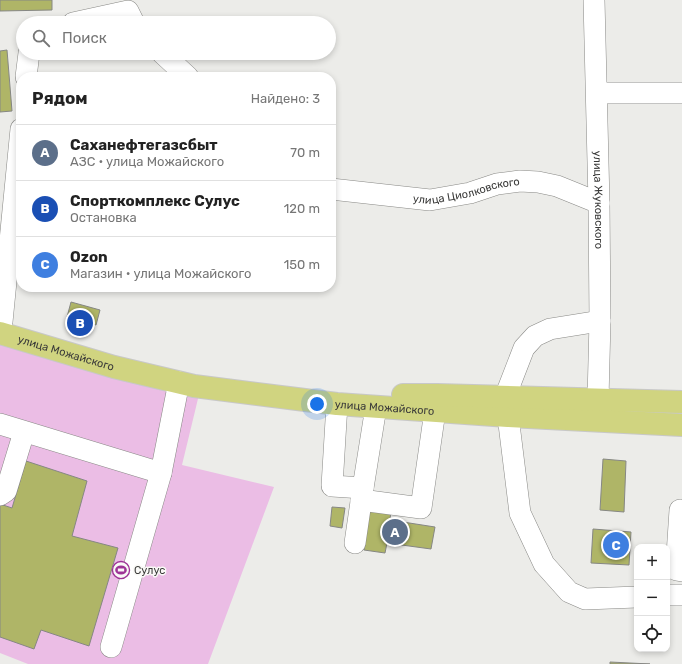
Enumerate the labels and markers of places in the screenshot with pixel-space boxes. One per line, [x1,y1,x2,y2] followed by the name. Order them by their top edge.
[67,308,93,338] pin: B
[382,517,408,547] pin: A
[603,530,629,560] pin: C
[111,560,131,580] sports icon: Сулус
[134,564,165,577] place label: Сулус

